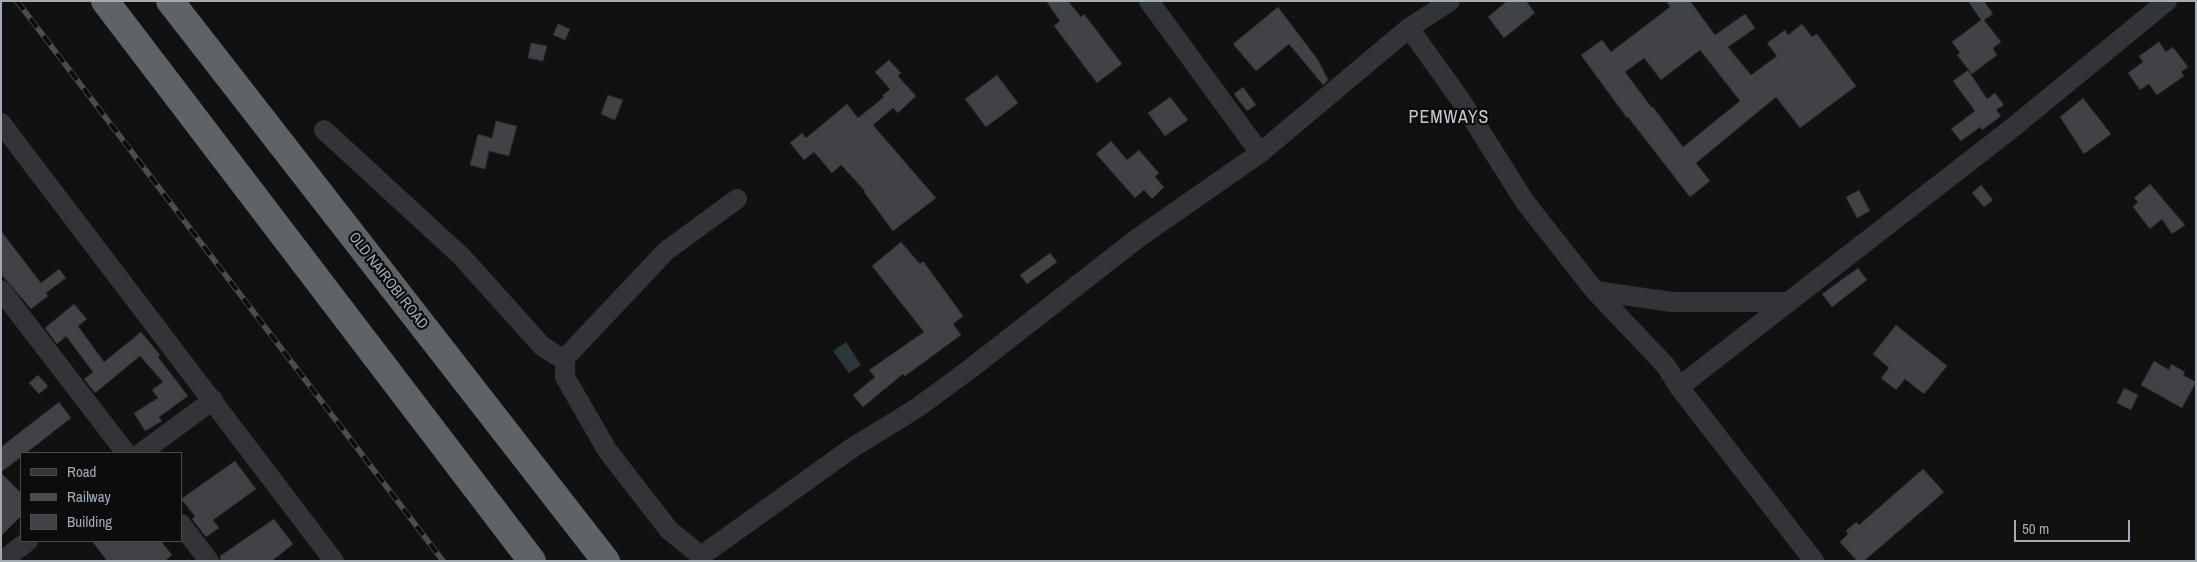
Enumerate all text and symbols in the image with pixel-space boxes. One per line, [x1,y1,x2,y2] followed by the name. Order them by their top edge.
[1408,107,1490,129] district label: PEMWAYS
[345,229,431,333] street label: OLD NAIROBI ROAD
[20,452,182,542] legend
[67,461,96,482] text: Road
[67,486,111,507] text: Railway
[2017,510,2133,542] scale bar
[67,511,112,532] text: Building
[2022,518,2049,539] text: 50 m

